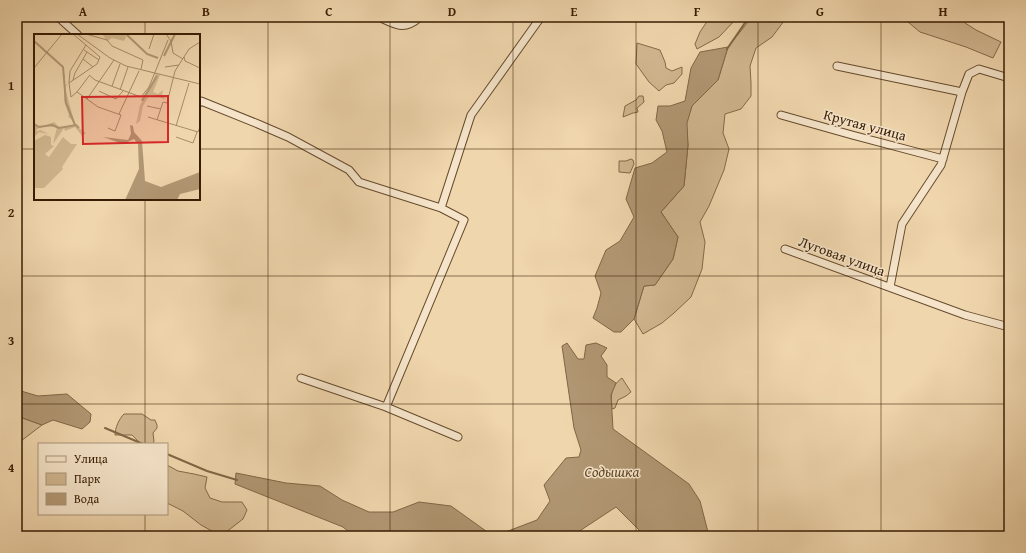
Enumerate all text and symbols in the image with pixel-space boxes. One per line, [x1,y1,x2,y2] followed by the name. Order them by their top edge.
[79,2,88,21] text: A
[202,2,210,21] text: B
[325,2,333,21] text: C
[448,2,456,21] text: D
[571,2,578,21] text: E
[694,2,701,21] text: F
[816,2,824,21] text: G
[938,2,948,21] text: H
[34,34,200,200] inset map
[8,76,14,95] text: 1
[822,104,909,146] street label: Крутая улица
[8,203,15,222] text: 2
[796,231,888,281] street label: Луговая улица
[8,331,14,350] text: 3
[38,443,168,515] legend
[74,450,108,467] text: Улица
[8,458,15,477] text: 4
[585,461,639,482] water label: Содышка
[74,470,101,487] text: Парк
[74,490,99,507] text: Вода

